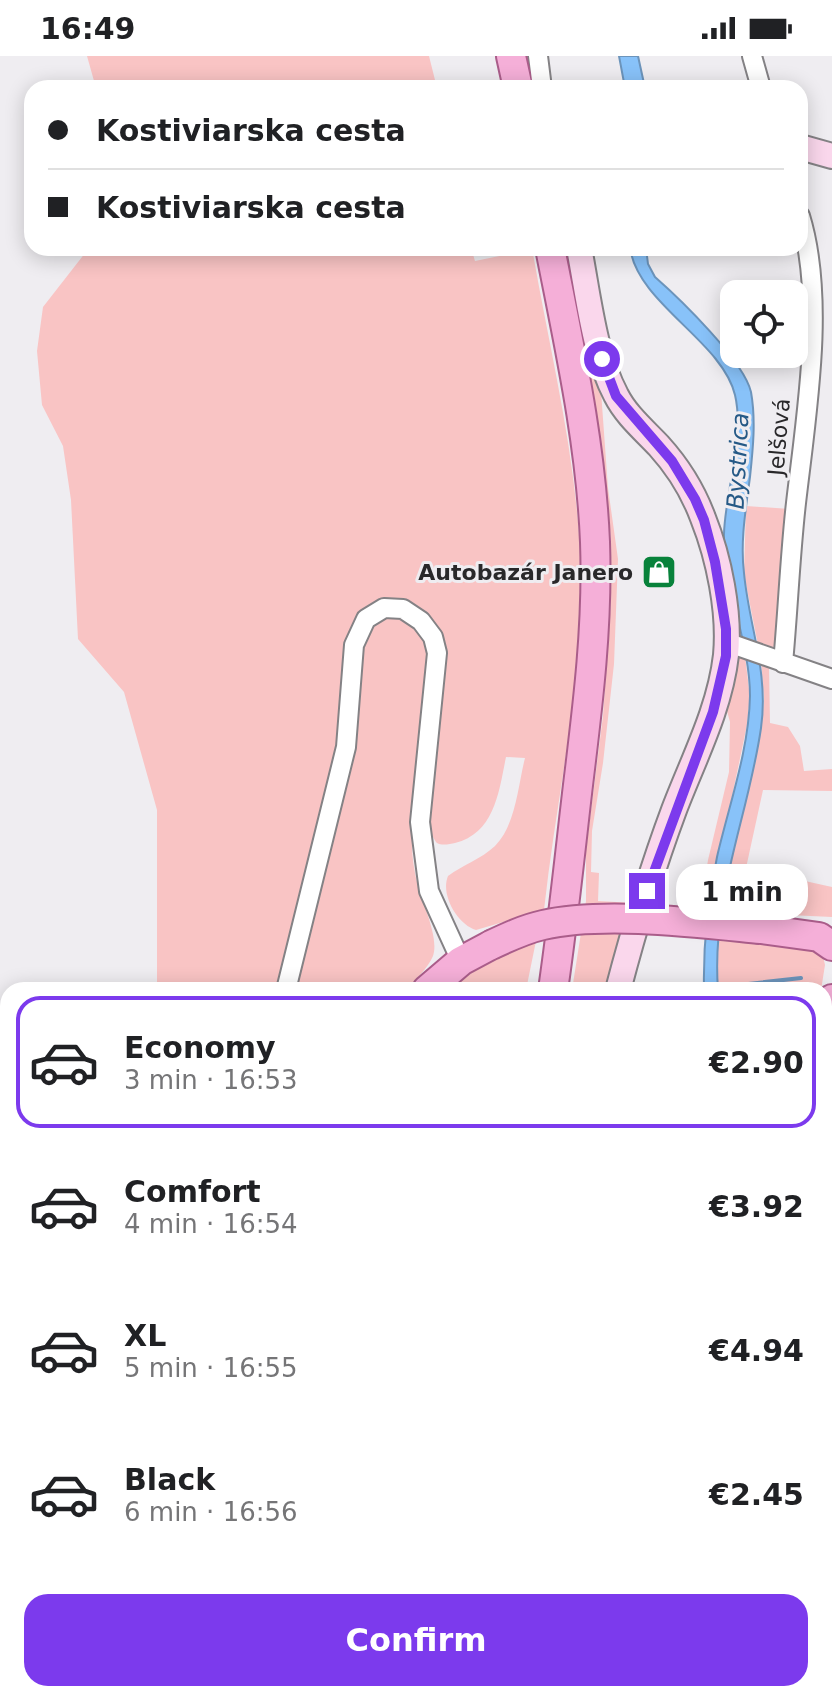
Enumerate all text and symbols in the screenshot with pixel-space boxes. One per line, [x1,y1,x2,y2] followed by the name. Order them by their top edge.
[40,11,136,46] text: 16:49
[96,113,406,148] text: Kostiviarska cesta
[96,190,406,225] text: Kostiviarska cesta
[720,280,808,368] map controls
[720,280,808,368] button: locate
[584,341,620,377] route start
[763,397,795,479] street label: Jelšová
[721,412,755,510] water label: Bystrica
[640,553,678,591] shop icon: Autobazár Janero
[418,560,633,585] place label: Autobazár Janero
[675,863,807,919] callout: 1 min
[629,873,665,909] route end
[701,877,783,907] text: 1 min
[28,1026,100,1098] icon: car
[124,1030,276,1065] text: Economy
[709,1045,804,1080] text: €2.90
[124,1065,298,1095] text: 3 min · 16:53
[28,1170,100,1242] icon: car
[124,1174,261,1209] text: Comfort
[709,1189,804,1224] text: €3.92
[124,1209,298,1239] text: 4 min · 16:54
[28,1314,100,1386] icon: car
[124,1318,166,1353] text: XL
[709,1333,804,1368] text: €4.94
[124,1353,298,1383] text: 5 min · 16:55
[28,1458,100,1530] icon: car
[124,1462,215,1497] text: Black
[709,1477,804,1512] text: €2.45
[124,1497,298,1527] text: 6 min · 16:56
[24,1594,808,1686] button: Confirm

